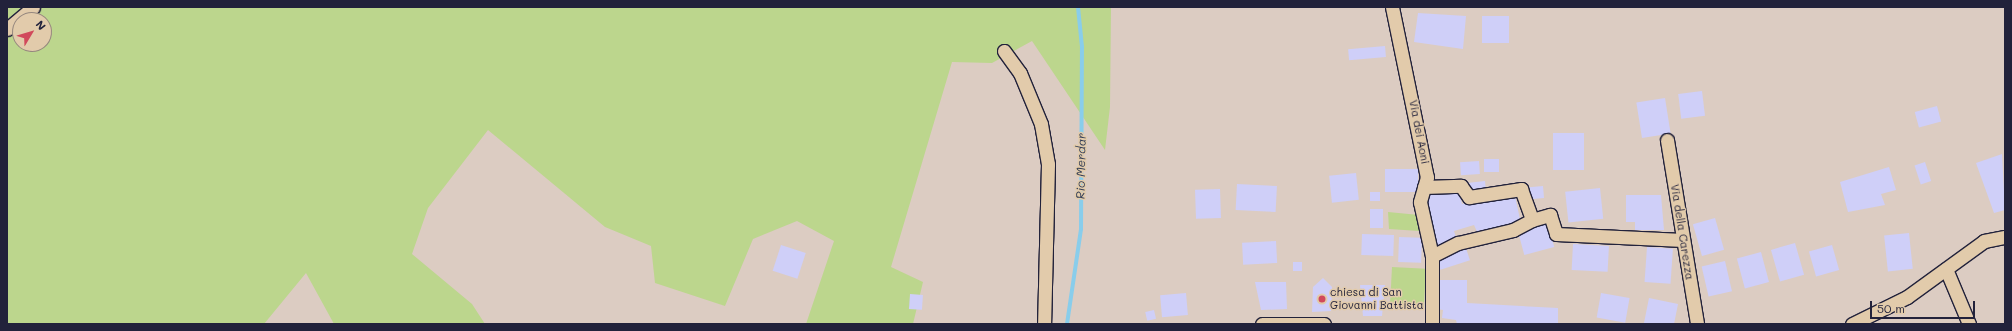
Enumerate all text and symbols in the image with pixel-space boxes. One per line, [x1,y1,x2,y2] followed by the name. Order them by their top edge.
[12,12,52,52] north arrow
[33,17,50,33] text: N
[1406,99,1432,165] street label: Via dei Aoni
[1073,133,1089,199] water label: Rio Merdar
[1668,183,1696,281] street label: Via della Carezza
[1330,286,1424,312] place label: chiesa di San Giovanni Battista
[1872,293,1977,319] scale bar
[1317,294,1327,304] marker: chiesa di San Giovanni Battista
[1877,300,1905,316] text: 50 m

